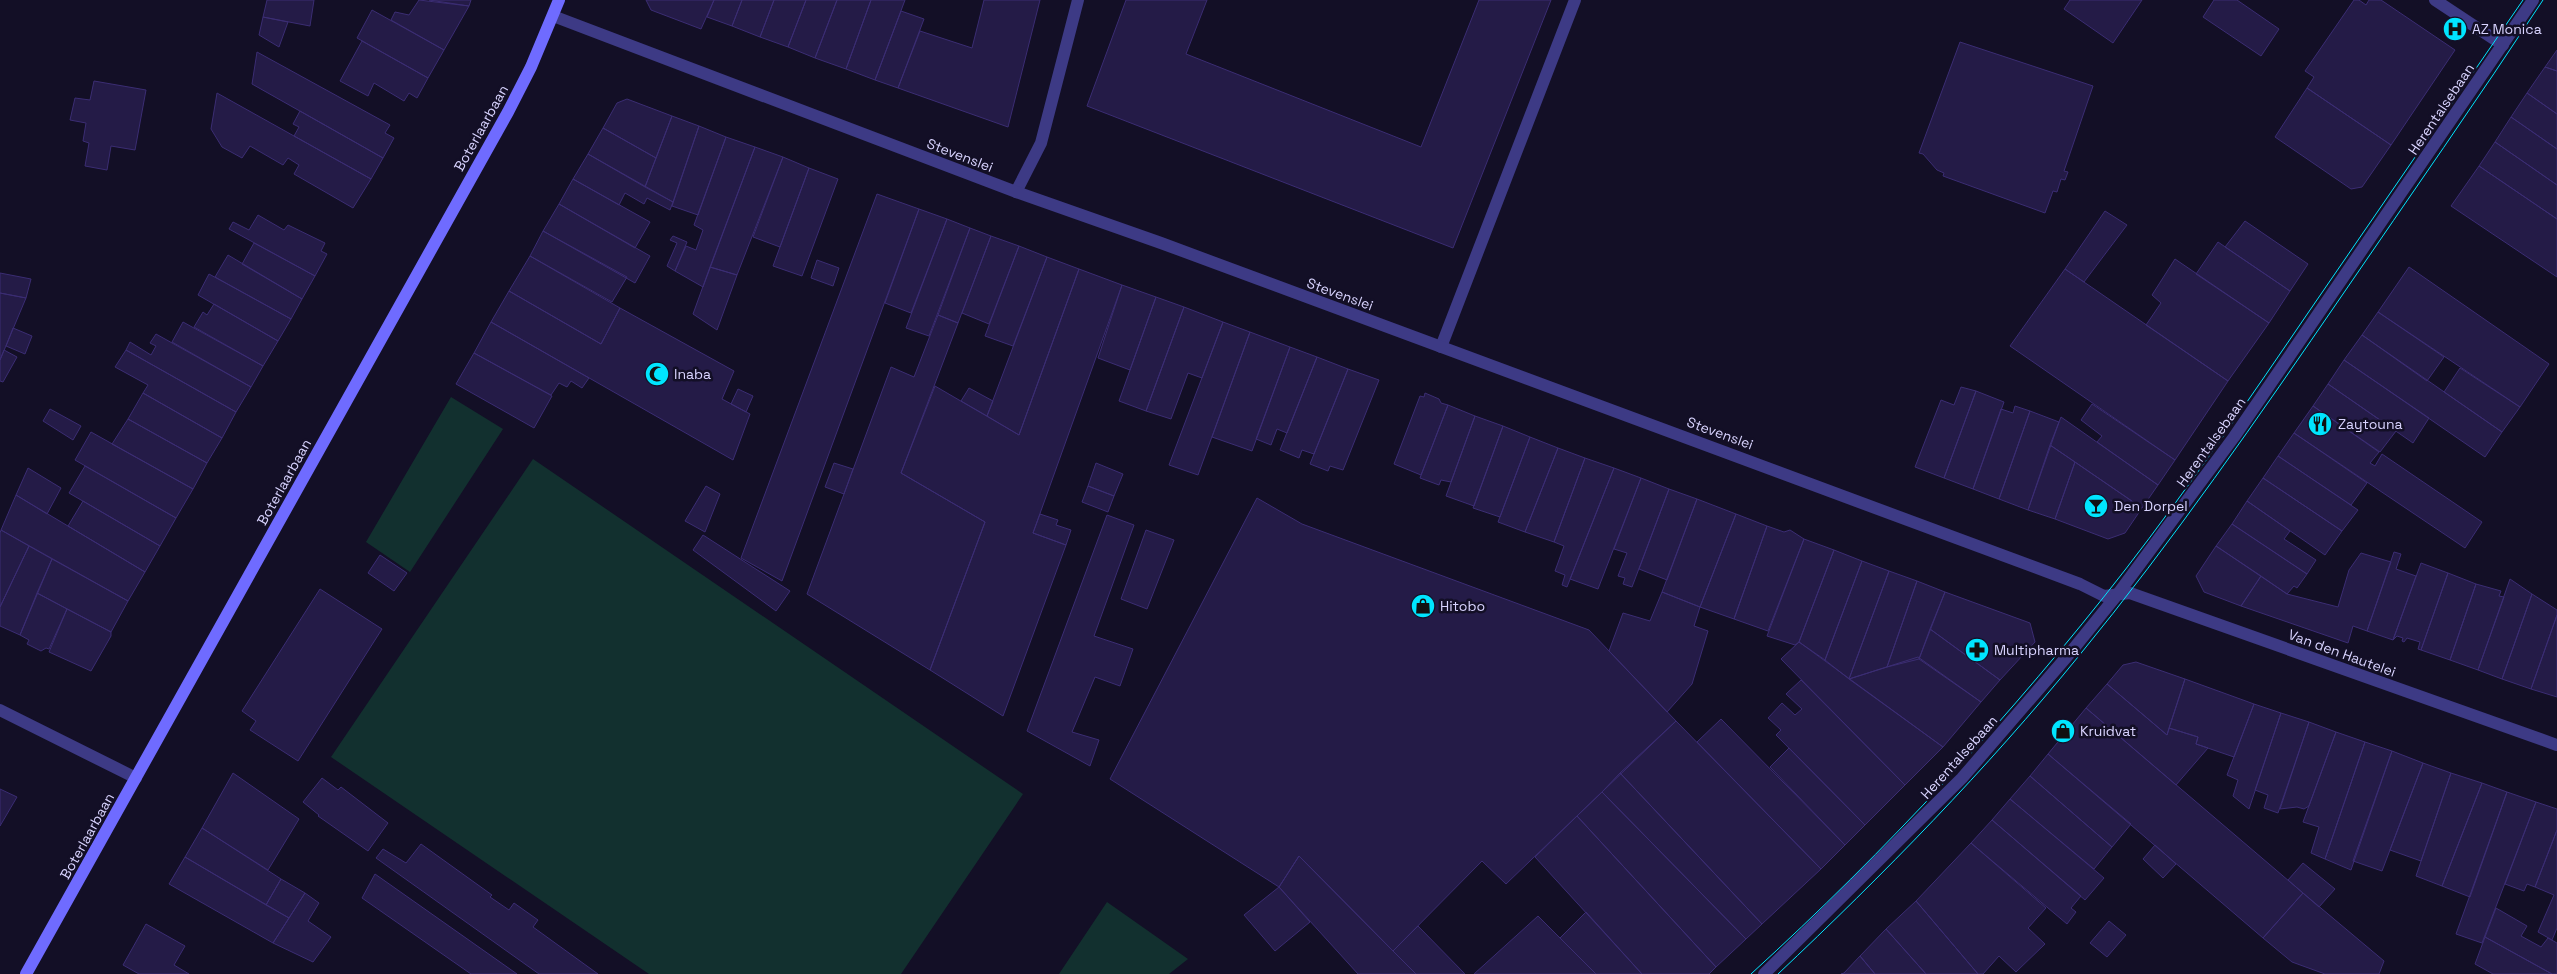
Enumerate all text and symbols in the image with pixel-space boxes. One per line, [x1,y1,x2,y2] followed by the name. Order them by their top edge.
[2442,16,2468,42] hospital icon: AZ Monica
[2472,20,2542,38] place label: AZ Monica
[2404,60,2478,158] street label: Herentalsebaan
[450,82,512,174] street label: Boterlaarbaan
[924,134,996,176] street label: Stevenslei
[1304,274,1376,314] street label: Stevenslei
[644,361,670,387] mosque icon: Inaba
[674,365,711,383] place label: Inaba
[2172,394,2250,490] street label: Herentalsebaan
[2307,411,2333,437] restaurant icon: Zaytouna
[1684,413,1756,453] street label: Stevenslei
[2338,415,2403,433] place label: Zaytouna
[253,436,315,528] street label: Boterlaarbaan
[2083,493,2109,519] bar icon: Den Dorpel
[2114,497,2188,515] place label: Den Dorpel
[1410,593,1436,619] shop icon: Hitobo
[1440,597,1485,615] place label: Hitobo
[2286,625,2398,681] street label: Van den Hautelei
[1964,637,1990,663] pharmacy icon: Multipharma
[1994,641,2079,659] place label: Multipharma
[1917,711,2001,803] street label: Herentalsebaan
[2050,718,2076,744] shop icon: Kruidvat
[2080,722,2136,740] place label: Kruidvat
[56,790,118,882] street label: Boterlaarbaan

